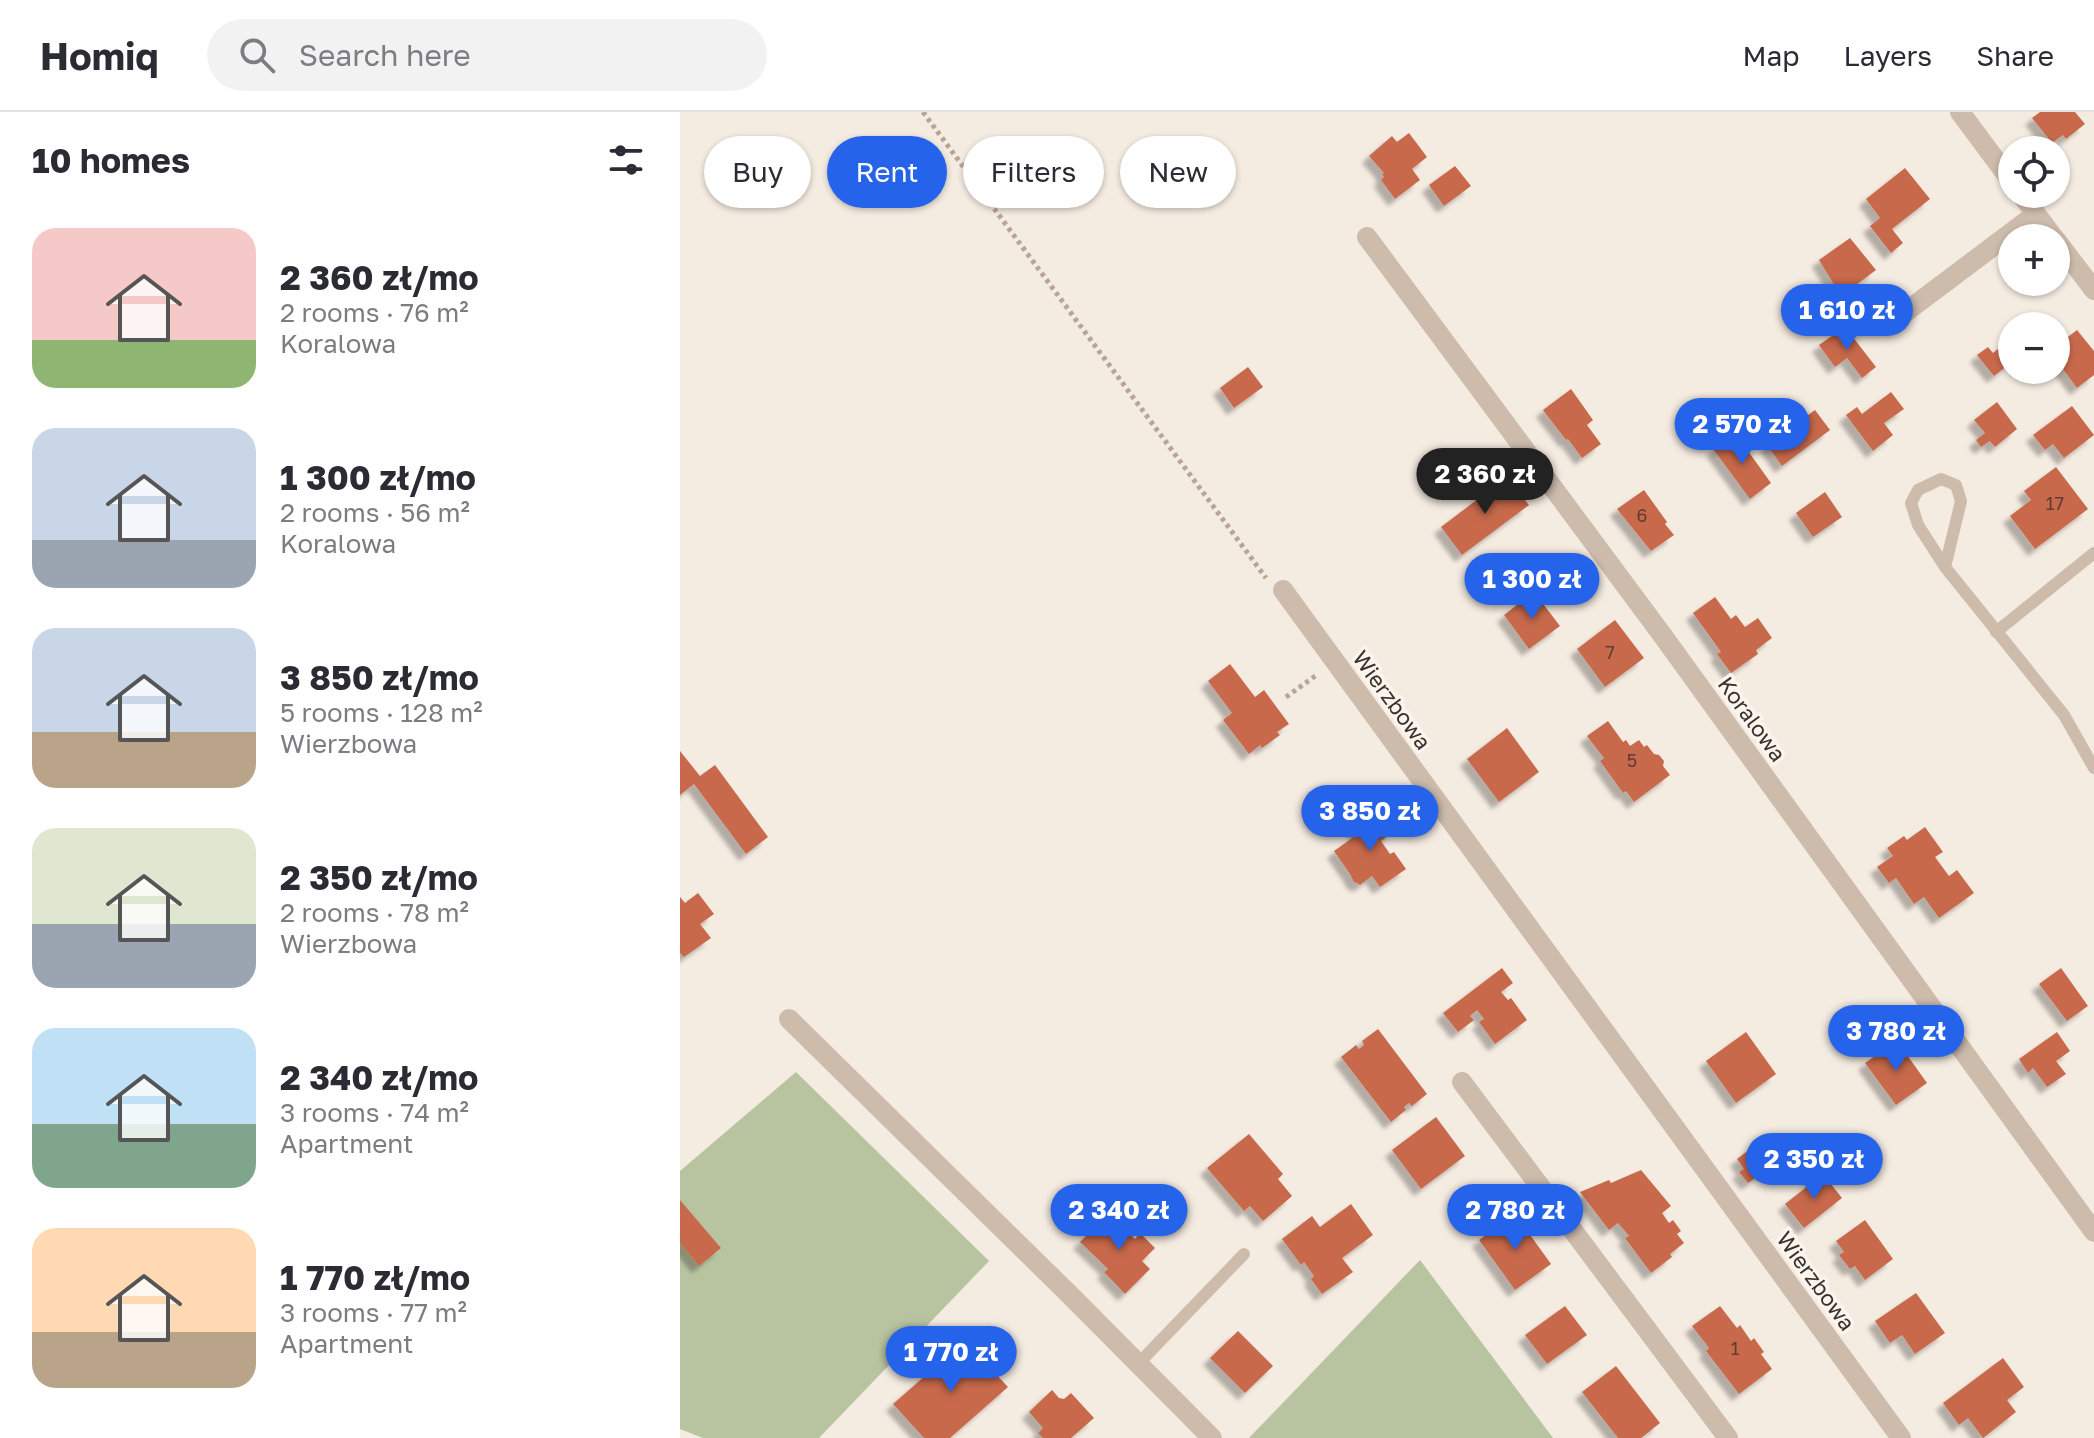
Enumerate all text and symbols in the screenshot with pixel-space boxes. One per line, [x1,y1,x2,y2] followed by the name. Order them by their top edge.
[207,19,767,91] search box
[40,33,159,78] text: Homiq
[235,33,279,77] icon: search
[299,37,471,73] text: Search here
[1742,39,1800,72] text: Map
[1844,39,1932,72] text: Layers
[1976,39,2054,72] text: Share
[704,136,811,208] chip: Buy
[827,136,947,208] chip: Rent
[963,136,1104,208] chip: Filters
[1120,136,1236,208] chip: New
[1998,136,2070,384] map controls
[1998,136,2070,208] button: locate
[604,138,648,182] icon: filters
[32,140,190,180] text: 10 homes
[1998,224,2070,296] button: +
[280,257,479,297] text: 2 360 zł/mo
[96,260,192,356] icon: home
[1764,284,1930,352] pin: 1 610 zł
[1799,294,1895,325] text: 1 610 zł
[280,297,469,328] text: 2 rooms · 76 m²
[1998,312,2070,384] button: −
[280,328,396,359] text: Koralowa
[1659,398,1825,466] pin: 2 570 zł
[1693,408,1791,439] text: 2 570 zł
[1402,448,1568,516] pin: 2 360 zł
[280,457,476,497] text: 1 300 zł/mo
[1434,458,1536,489] text: 2 360 zł
[96,460,192,556] icon: home
[2046,492,2064,514] house number: 17
[280,497,470,528] text: 2 rooms · 56 m²
[1637,504,1647,526] house number: 6
[280,528,396,559] text: Koralowa
[1449,553,1615,621] pin: 1 300 zł
[1482,563,1582,594] text: 1 300 zł
[1605,641,1615,663] house number: 7
[1347,645,1437,755] street label: Wierzbowa
[280,657,479,697] text: 3 850 zł/mo
[96,660,192,756] icon: home
[1713,671,1792,766] street label: Koralowa
[280,697,483,728] text: 5 rooms · 128 m²
[280,728,417,759] text: Wierzbowa
[1627,749,1637,771] house number: 5
[1287,785,1453,853] pin: 3 850 zł
[1319,795,1421,826] text: 3 850 zł
[280,857,478,897] text: 2 350 zł/mo
[96,860,192,956] icon: home
[280,897,469,928] text: 2 rooms · 78 m²
[280,928,417,959] text: Wierzbowa
[1813,1005,1979,1073] pin: 3 780 zł
[1846,1015,1946,1046] text: 3 780 zł
[280,1057,478,1097] text: 2 340 zł/mo
[96,1060,192,1156] icon: home
[280,1097,469,1128] text: 3 rooms · 74 m²
[280,1128,413,1159] text: Apartment
[1731,1133,1897,1201] pin: 2 350 zł
[1764,1143,1864,1174] text: 2 350 zł
[1036,1184,1202,1252] pin: 2 340 zł
[1432,1184,1598,1252] pin: 2 780 zł
[1069,1194,1169,1225] text: 2 340 zł
[1465,1194,1565,1225] text: 2 780 zł
[1771,1226,1861,1336] street label: Wierzbowa
[280,1257,470,1297] text: 1 770 zł/mo
[96,1260,192,1356] icon: home
[280,1297,467,1328] text: 3 rooms · 77 m²
[868,1326,1034,1394] pin: 1 770 zł
[280,1328,413,1359] text: Apartment
[904,1336,998,1367] text: 1 770 zł
[1731,1337,1740,1359] house number: 1

